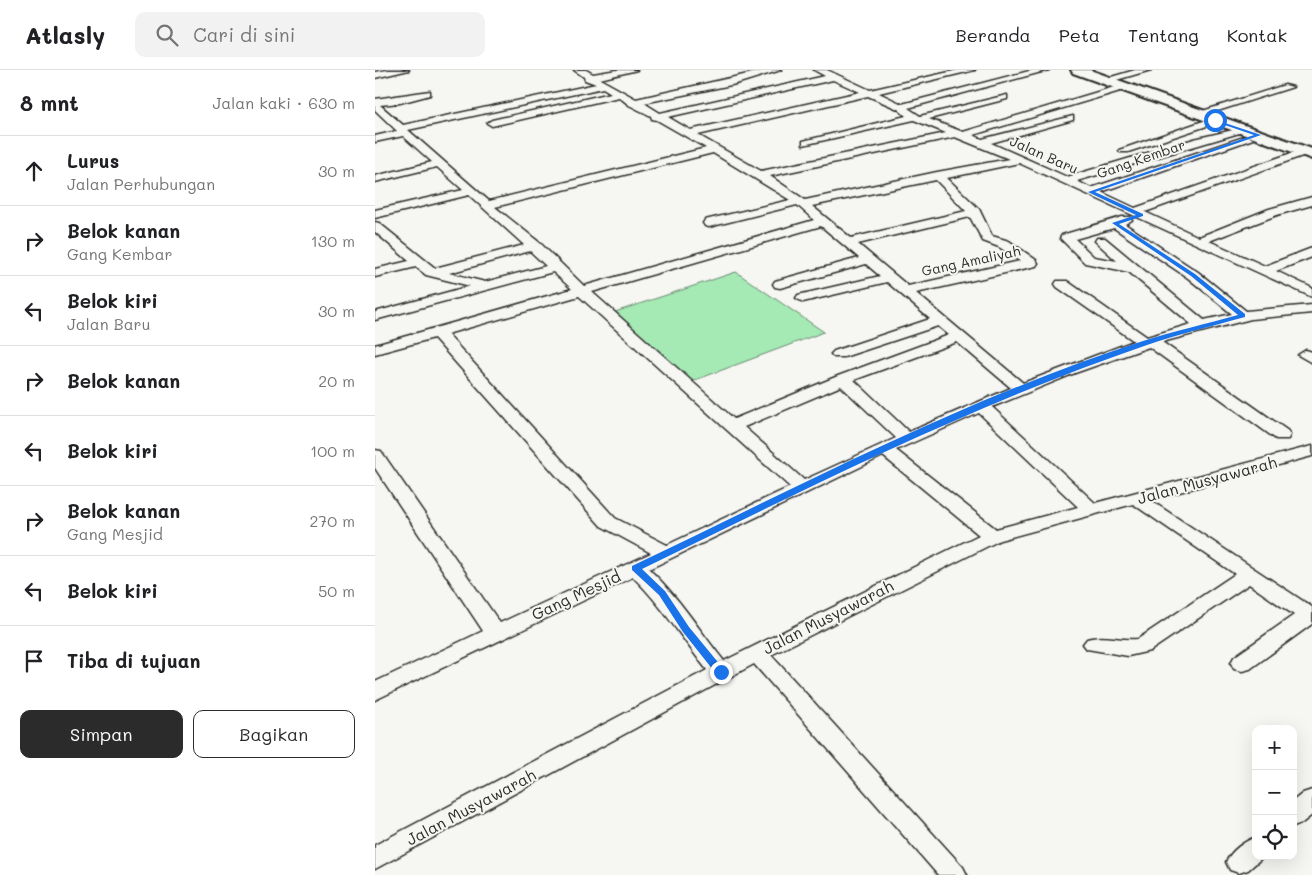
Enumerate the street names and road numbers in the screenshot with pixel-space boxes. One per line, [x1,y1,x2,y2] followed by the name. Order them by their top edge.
[1007,131,1081,178] street label: Jalan Baru
[1094,134,1188,183] street label: Gang Kembar
[920,241,1022,280] street label: Gang Amaliyah
[1135,451,1279,508] street label: Jalan Musyawarah
[528,565,624,624] street label: Gang Mesjid
[759,575,897,659] street label: Jalan Musyawarah
[402,764,539,850] street label: Jalan Musyawarah

